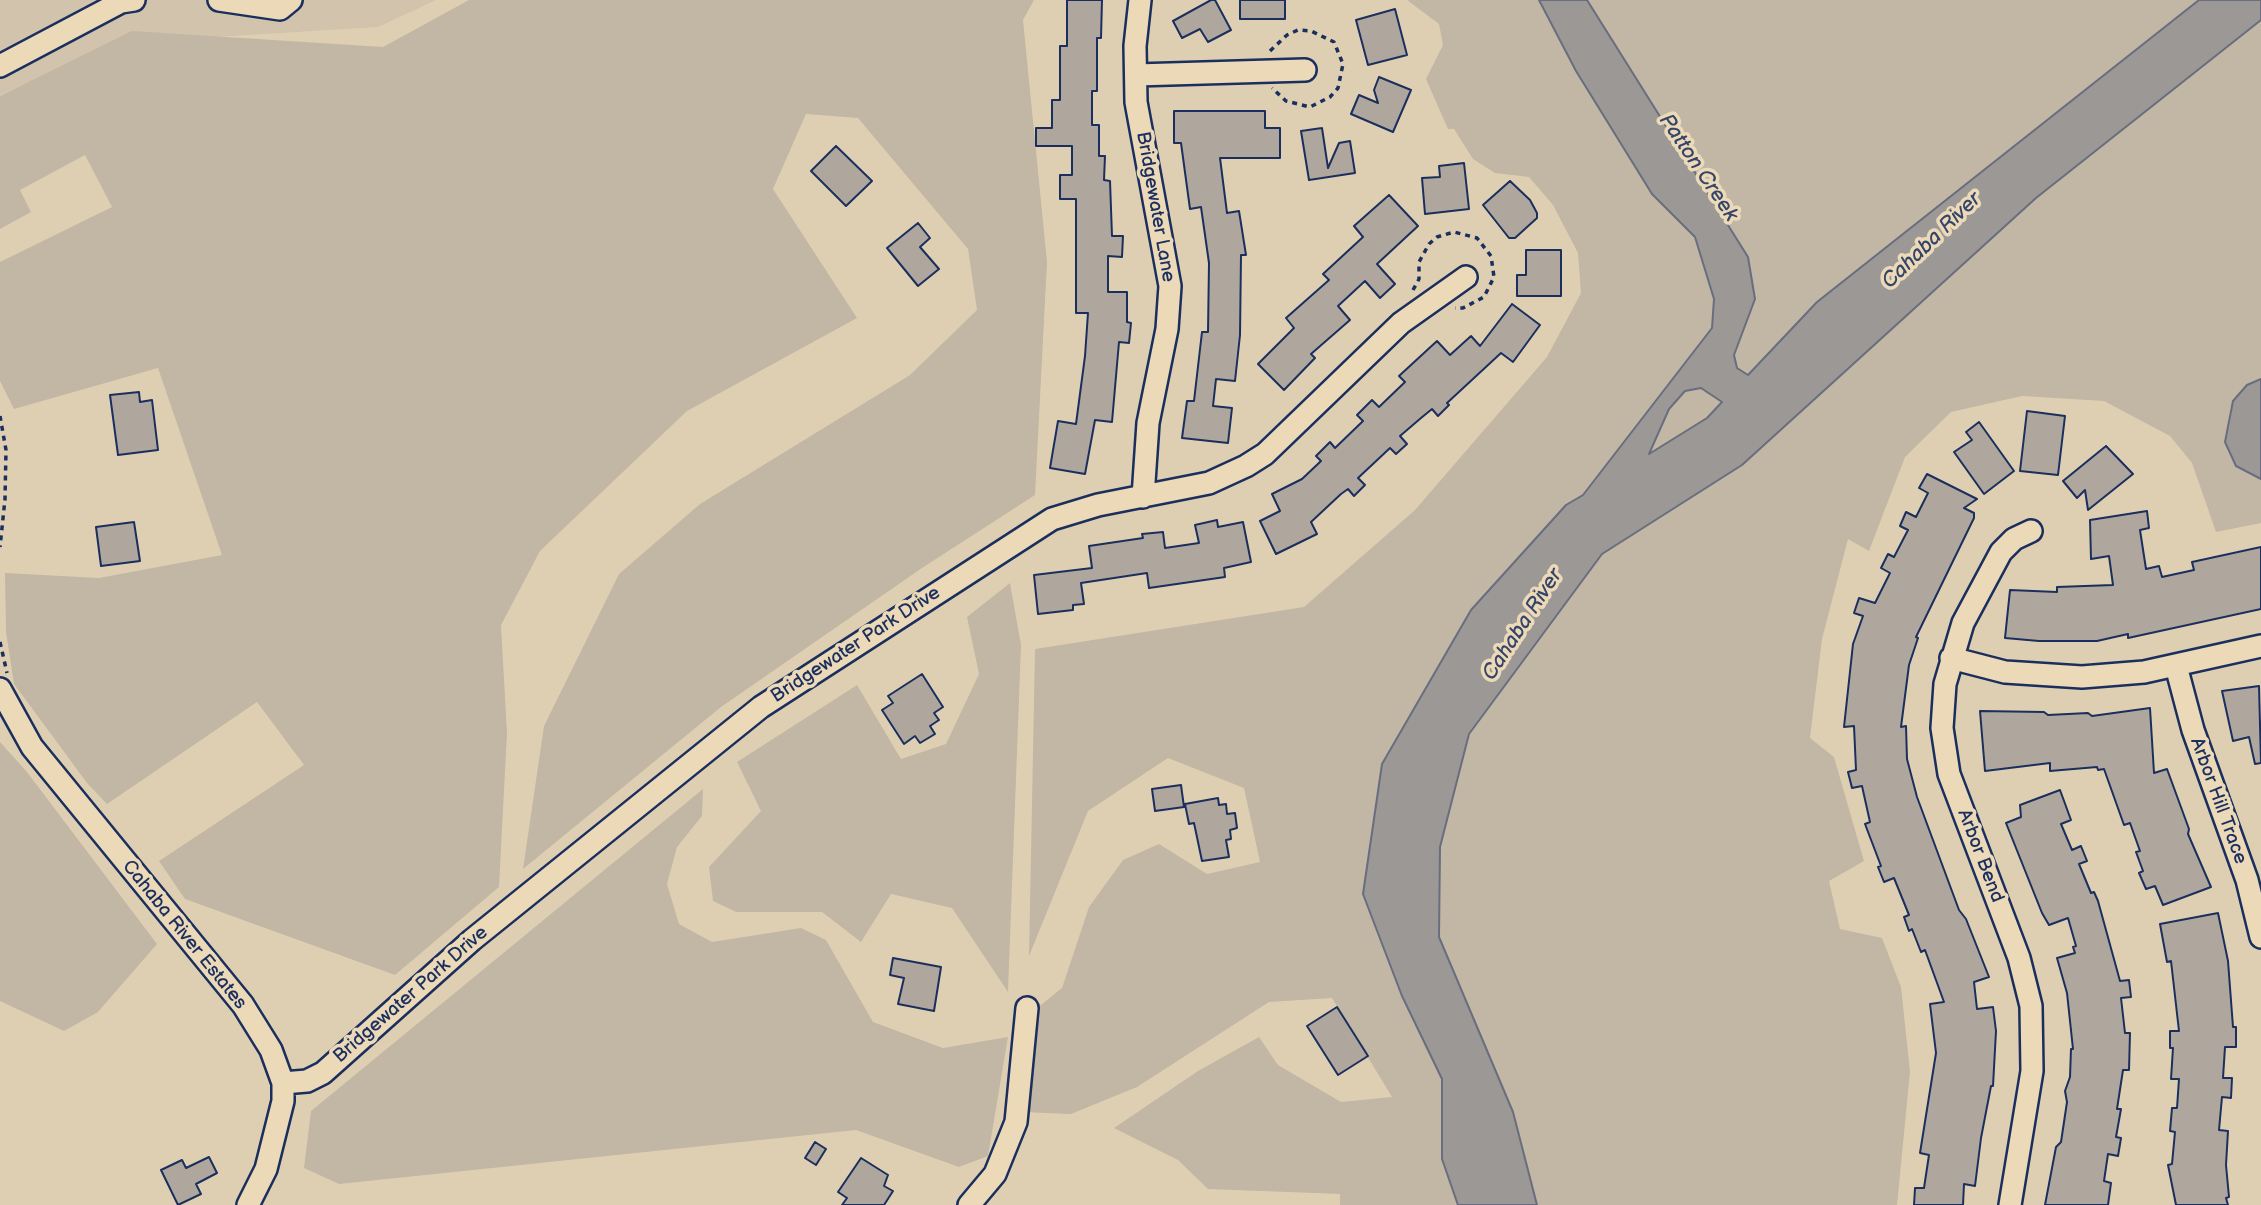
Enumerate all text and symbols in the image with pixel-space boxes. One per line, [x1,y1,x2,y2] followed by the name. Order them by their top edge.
[1653,109,1743,227] water label: Patton Creek
[1131,130,1179,284] street label: Bridgewater Lane
[1877,187,1987,295] water label: Cahaba River
[1478,564,1568,686] water label: Cahaba River
[767,582,945,708] street label: Bridgewater Park Drive
[2185,735,2251,867] street label: Arbor Hill Trace
[1952,806,2008,906] street label: Arbor Bend
[117,856,251,1014] street label: Cahaba River Estates
[329,922,493,1068] street label: Bridgewater Park Drive

